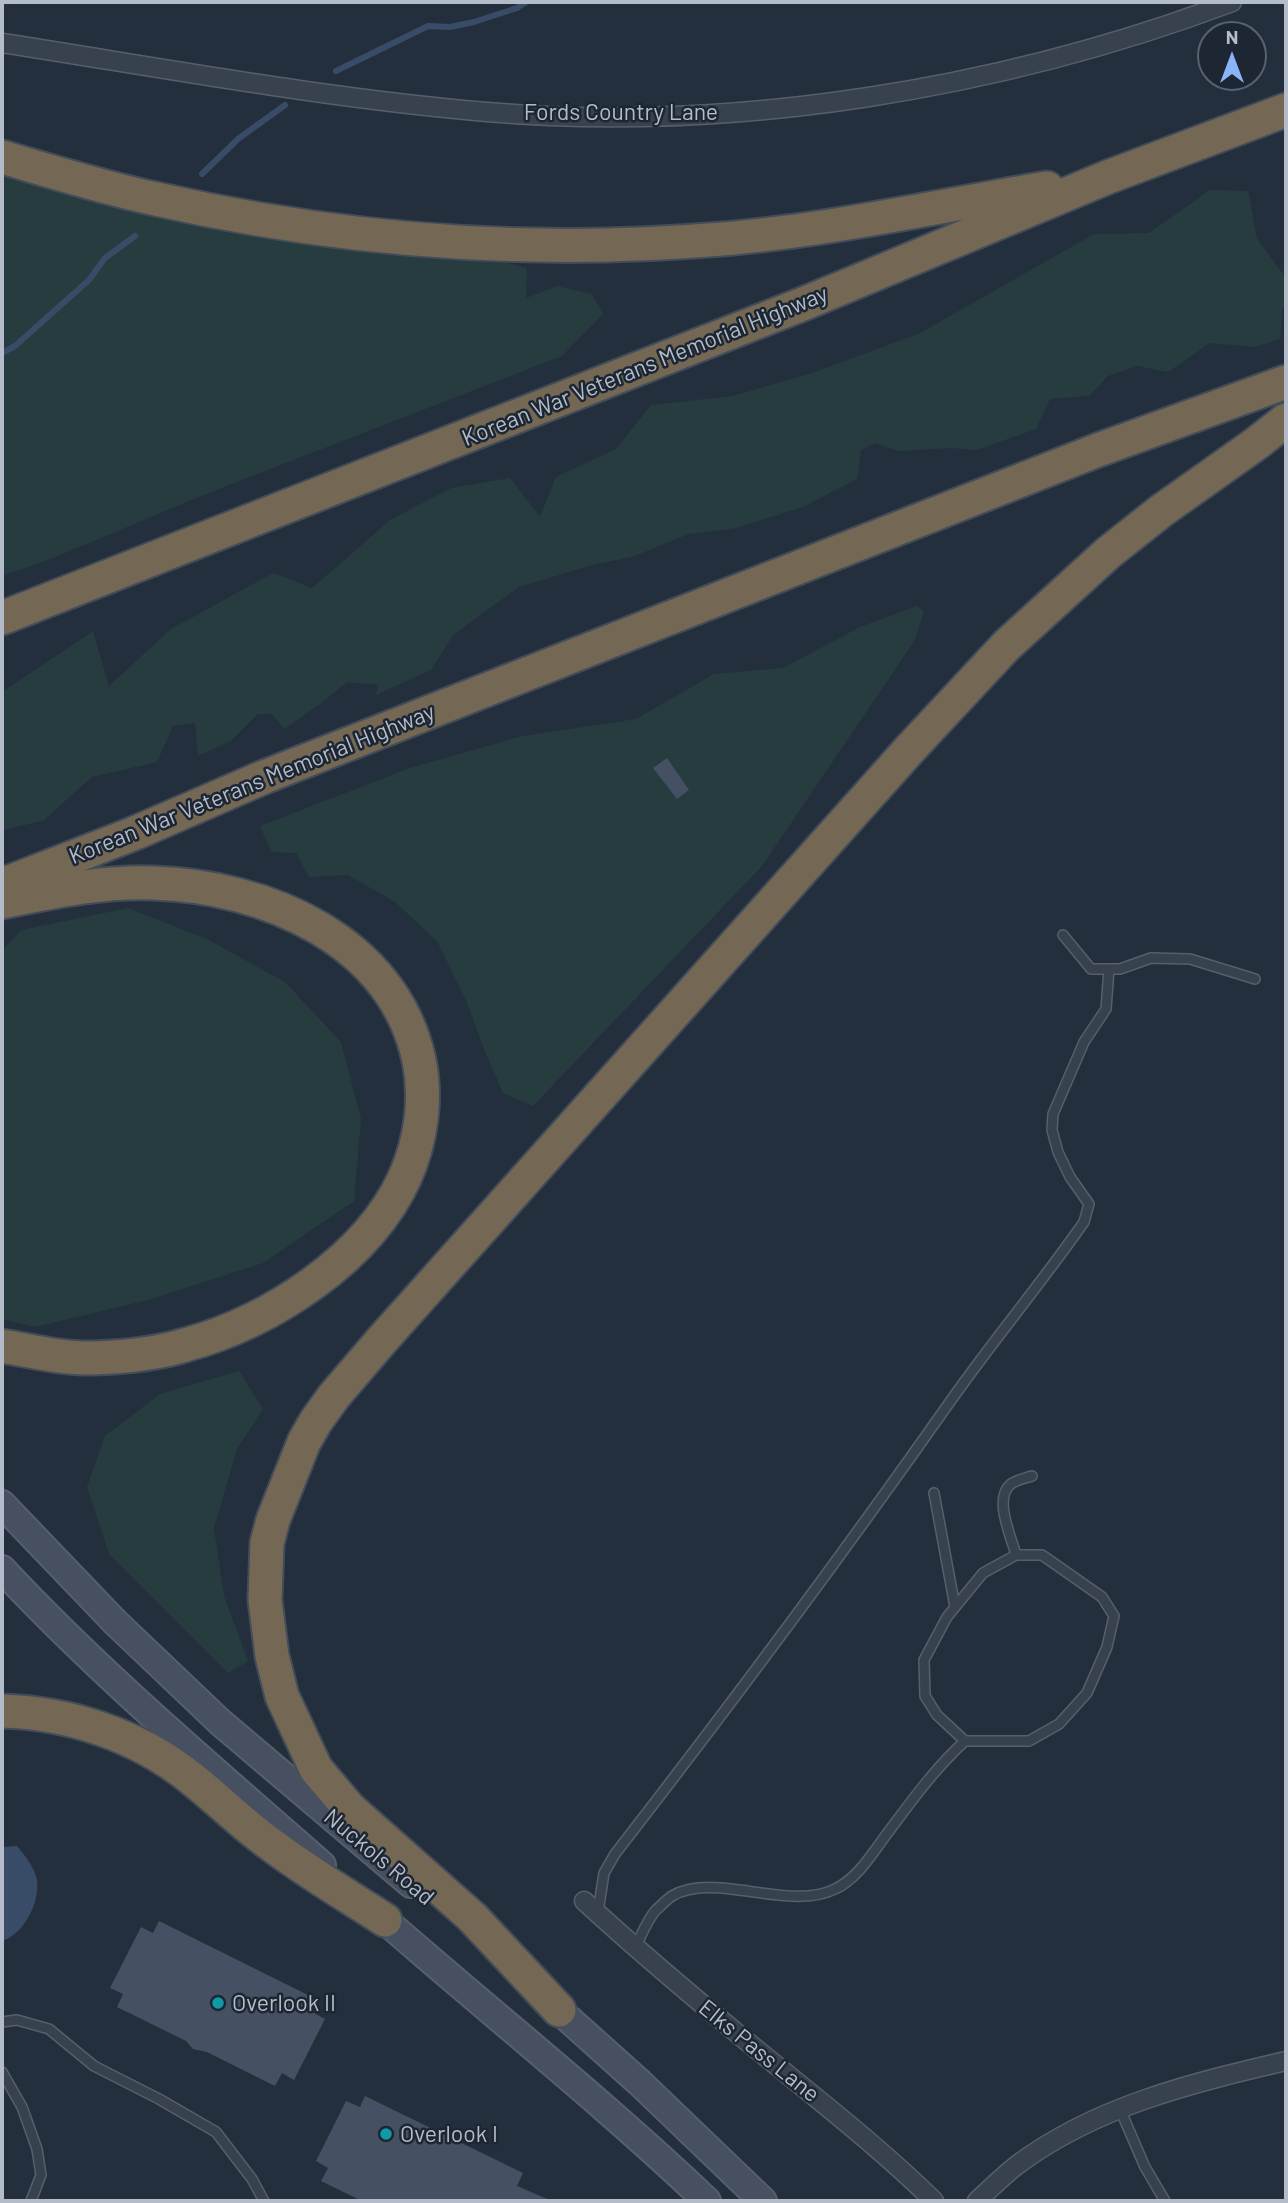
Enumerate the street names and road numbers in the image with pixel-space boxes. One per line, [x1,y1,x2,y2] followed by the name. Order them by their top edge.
[524,98,718,126] street label: Fords Country Lane
[458,280,832,452] street label: Korean War Veterans Memorial Highway
[65,698,439,870] street label: Korean War Veterans Memorial Highway
[318,1803,440,1911] street label: Nuckols Road
[693,1994,825,2108] street label: Elks Pass Lane

